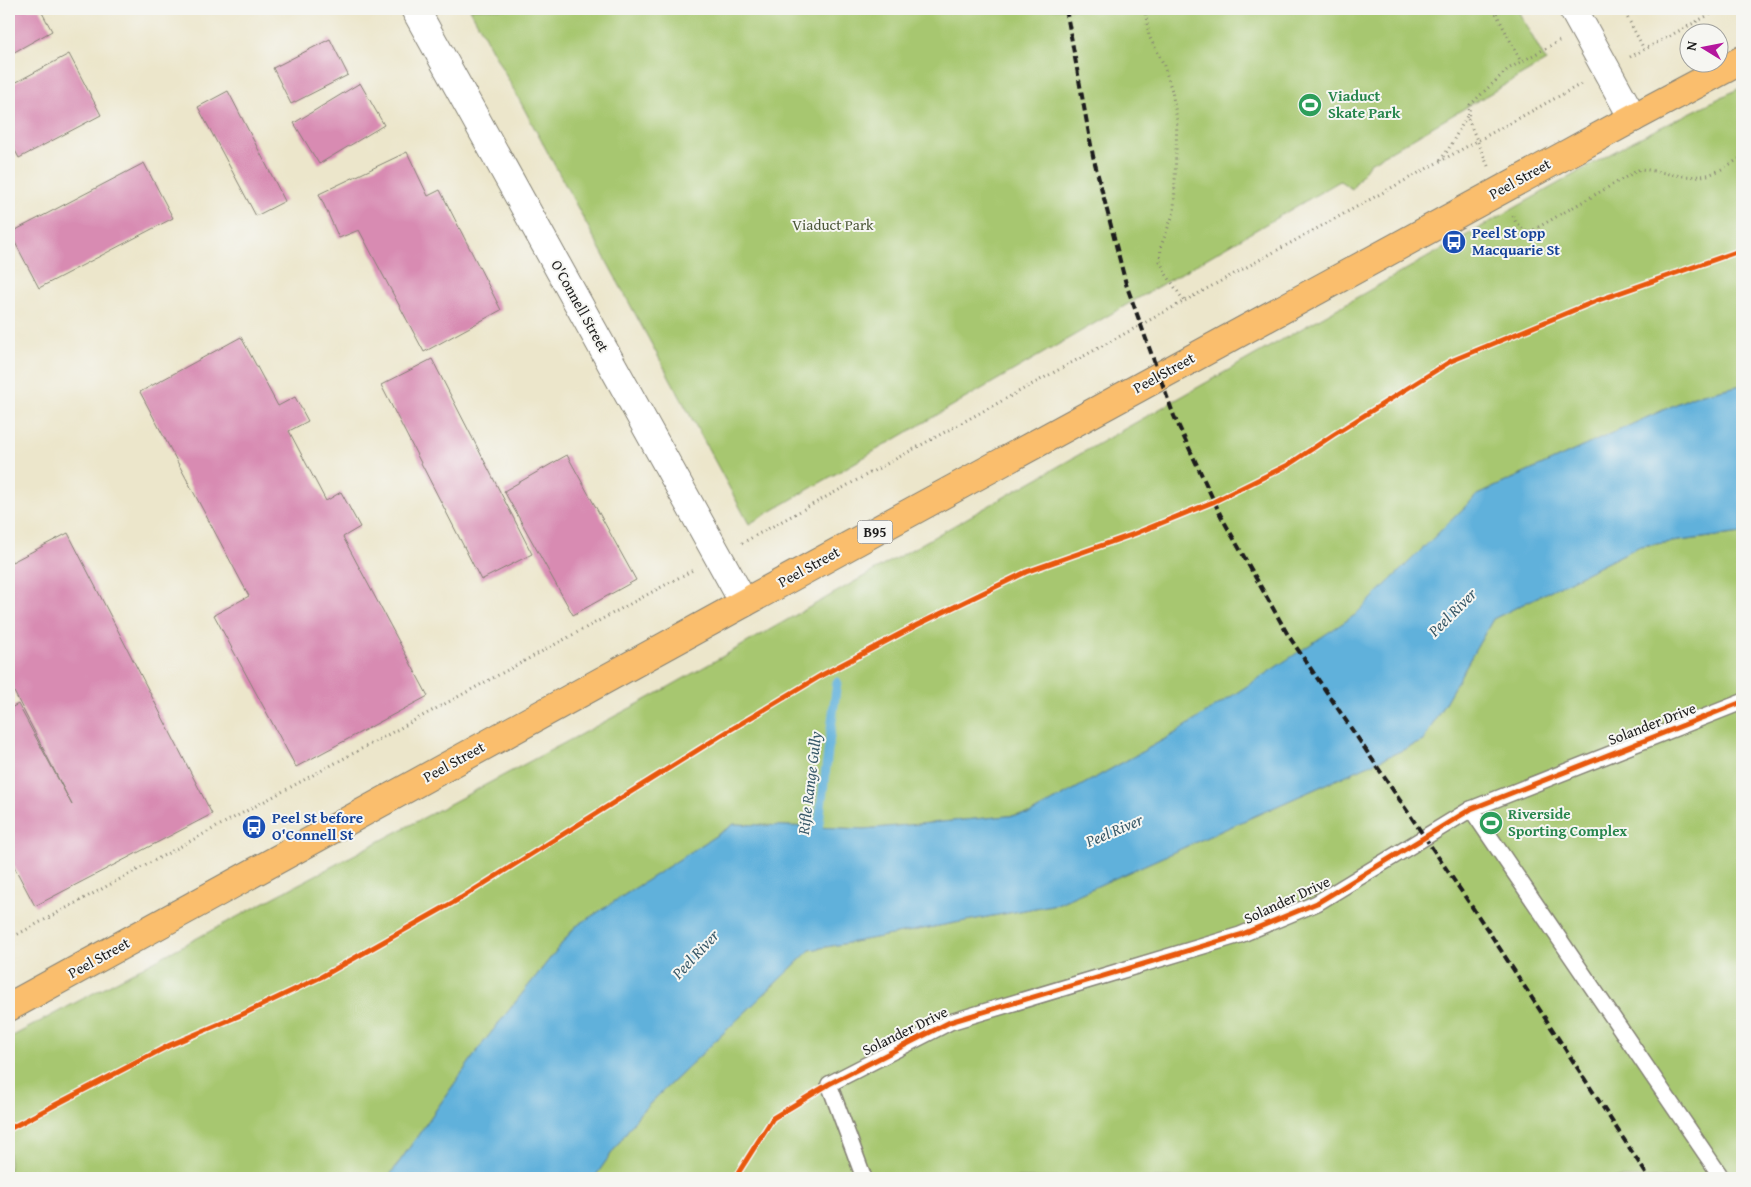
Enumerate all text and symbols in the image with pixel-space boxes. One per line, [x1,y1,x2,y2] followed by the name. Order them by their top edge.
[1678,22,1728,72] north arrow
[1681,39,1702,52] text: N
[1328,85,1401,123] place label: Viaduct Skate Park
[1297,92,1323,118] sports icon: Viaduct Skate Park
[1485,153,1555,204] street label: Peel Street
[792,214,874,235] park label: Viaduct Park
[1472,222,1560,260] place label: Peel St opp Macquarie St
[1441,229,1467,255] bus stop icon: Peel St opp Macquarie St
[546,256,615,356] street label: O'Connell Street
[1129,347,1199,398] street label: Peel Street
[858,520,892,544] road number: B95
[774,541,844,592] street label: Peel Street
[1422,582,1482,642] water label: Peel River
[1605,697,1699,750] street label: Solander Drive
[791,729,827,837] water label: Rifle Range Gully
[419,736,489,787] street label: Peel Street
[1508,803,1627,841] place label: Riverside Sporting Complex
[272,807,363,845] place label: Peel St before O'Connell St
[1081,807,1147,853] water label: Peel River
[1478,810,1504,836] sports icon: Riverside Sporting Complex
[241,814,267,840] bus stop icon: Peel St before O'Connell St
[1240,870,1333,929] street label: Solander Drive
[665,923,725,985] water label: Peel River
[64,932,134,983] street label: Peel Street
[858,1001,951,1060] street label: Solander Drive

